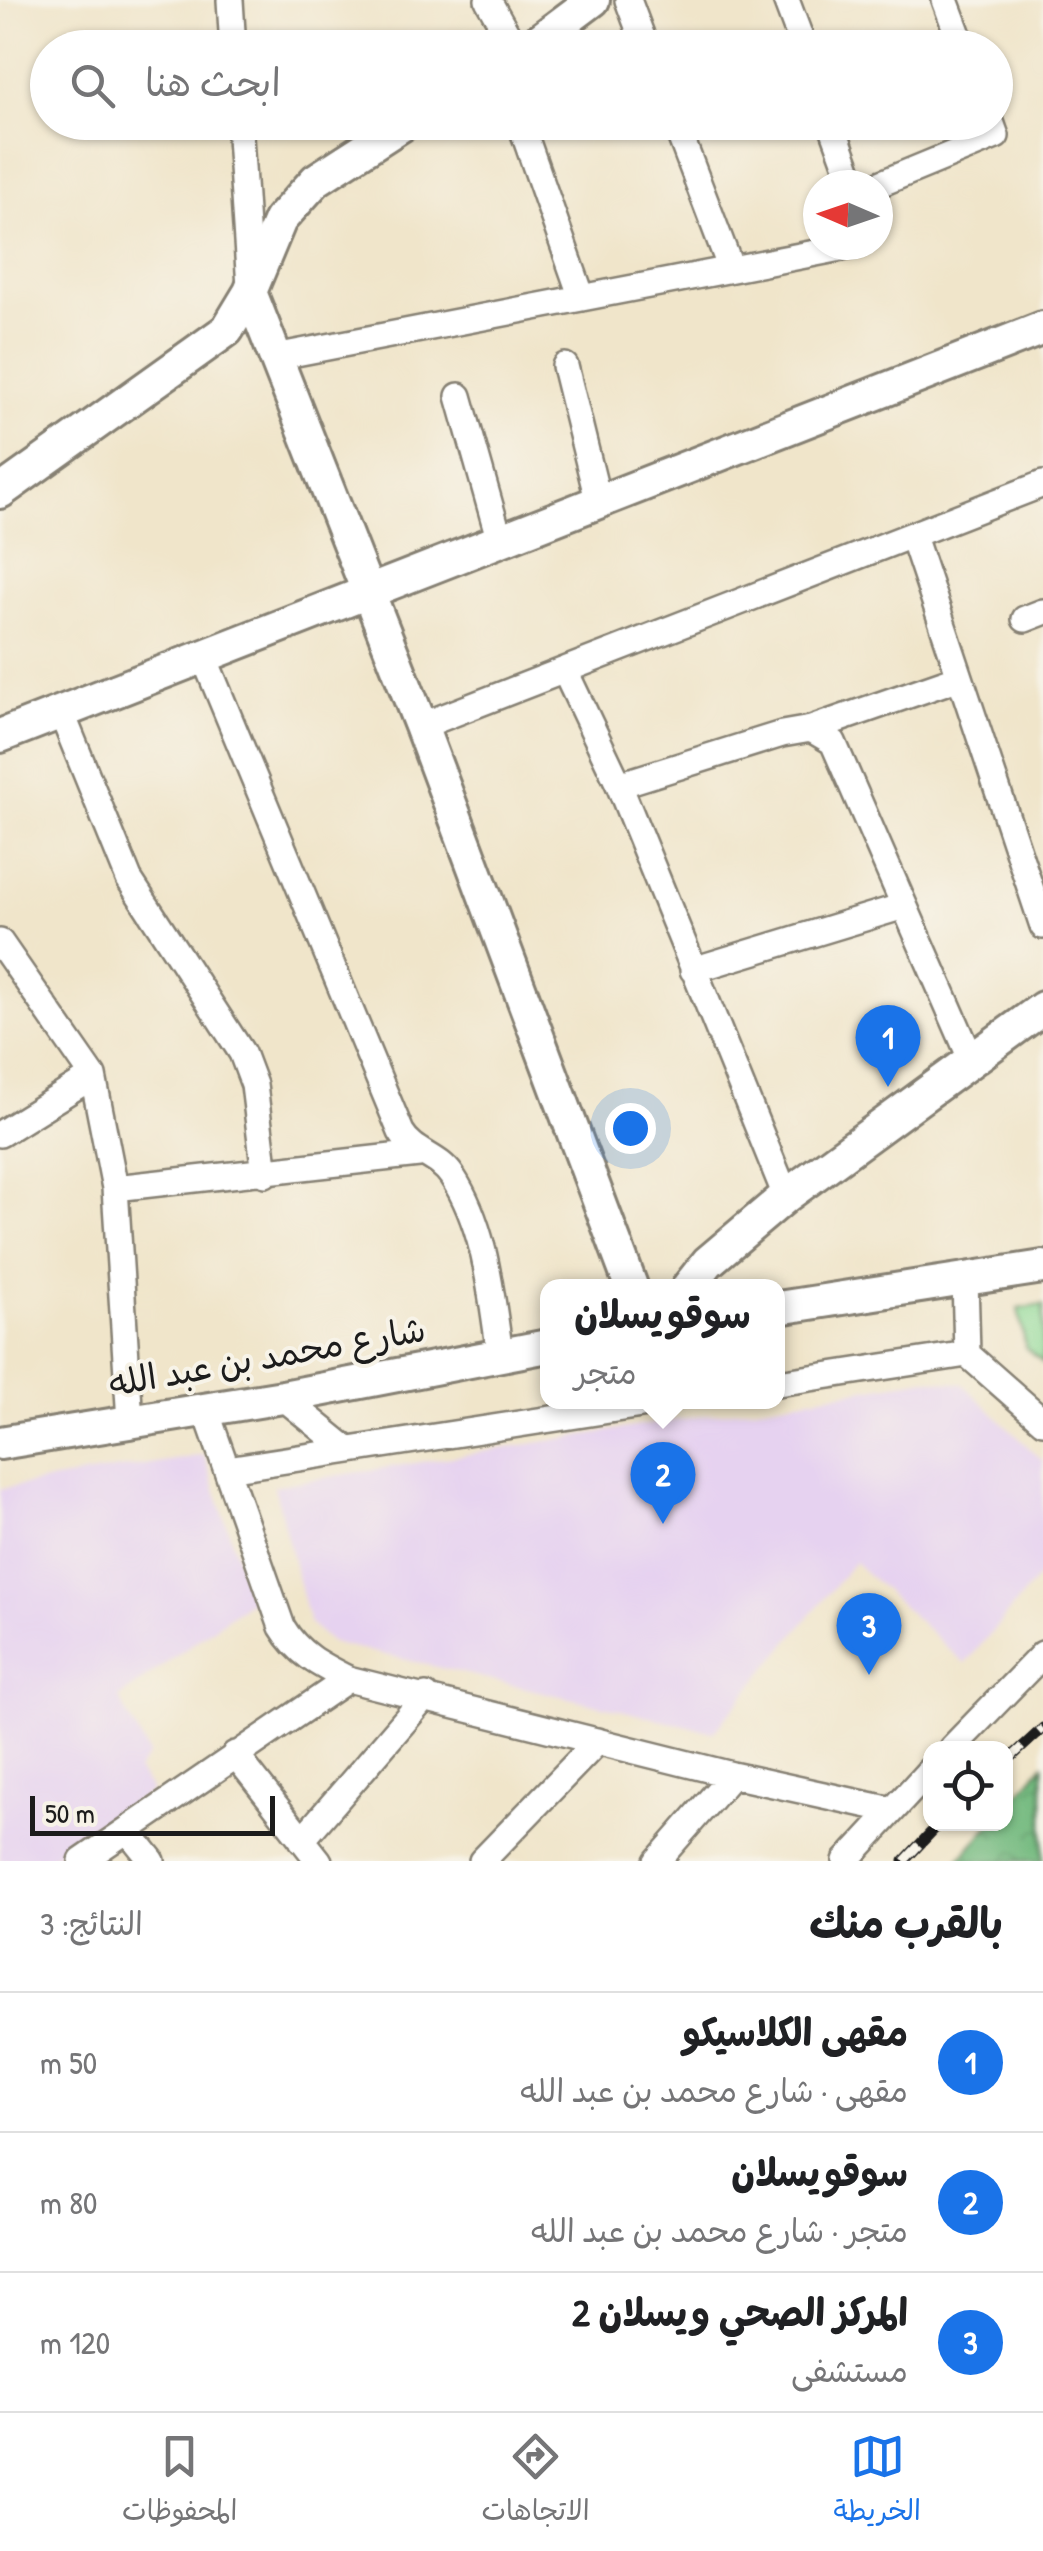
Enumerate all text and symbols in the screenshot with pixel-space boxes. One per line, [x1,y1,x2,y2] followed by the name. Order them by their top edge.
[30,30,1013,140] search box
[145,56,281,108] text: ابحث هنا
[65,58,120,113] icon: search
[803,170,893,260] north arrow
[856,1004,920,1087] pin: 1
[605,1103,656,1154] your location
[540,1279,785,1409] popup
[574,1288,751,1340] text: سوقويسلان
[105,1305,429,1409] street label: شارع محمد بن عبد الله
[574,1351,637,1394] text: متجر
[630,1442,696,1524] pin: 2
[836,1592,902,1675] pin: 3
[923,1741,1013,1831] map controls
[923,1741,1013,1831] button: locate
[30,1791,275,1836] scale bar
[45,1794,95,1832] text: 50 m
[809,1894,1003,1951] text: بالقرب منك
[40,1902,143,1945] text: النتائج: 3
[683,2006,908,2058] text: مقهى الكلاسيكو
[40,2041,97,2084] text: 50 m
[965,2041,976,2084] text: 1
[520,2069,908,2112] text: مقهى · شارع محمد بن عبد الله
[731,2146,908,2198] text: سوقويسلان
[40,2181,97,2224] text: 80 m
[963,2181,978,2224] text: 2
[531,2209,908,2252] text: متجر · شارع محمد بن عبد الله
[572,2286,908,2338] text: المركز الصحي ويسلان 2
[40,2321,110,2364] text: 120 m
[963,2321,978,2364] text: 3
[791,2349,908,2392] text: مستشفى
[122,2429,237,2535] tab: المحفوظات
[481,2429,590,2535] tab: الاتجاهات
[834,2429,921,2535] tab: الخريطة

